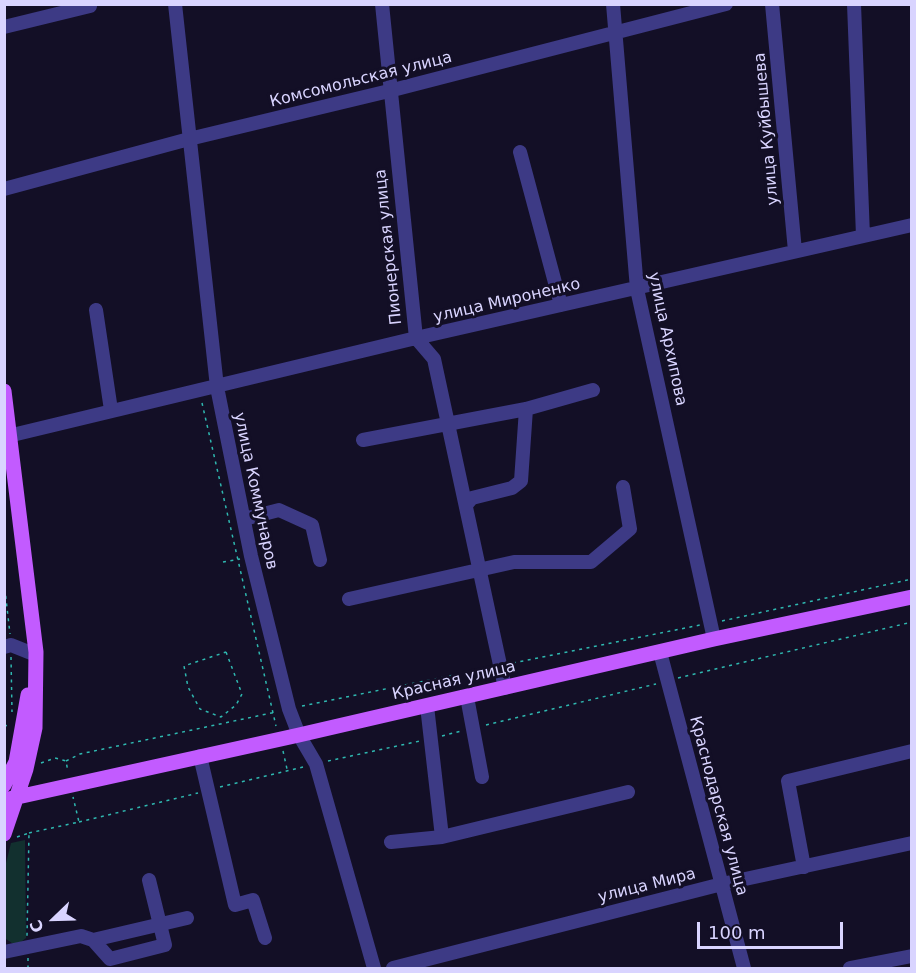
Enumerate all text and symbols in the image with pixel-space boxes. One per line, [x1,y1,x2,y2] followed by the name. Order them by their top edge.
[268,48,454,112] street label: Комсомольская улица
[751,52,783,206] street label: улица Куйбышева
[371,168,407,326] street label: Пионерская улица
[643,270,691,408] street label: улица Архипова
[432,275,582,327] street label: улица Мироненко
[229,411,281,571] street label: улица Коммунаров
[391,657,517,705] street label: Красная улица
[685,714,751,898] street label: Краснодарская улица
[596,865,698,907] street label: улица Мира
[24,889,84,949] north arrow
[700,910,846,948] scale bar
[26,917,48,935] text: С
[708,922,766,943] text: 100 m

